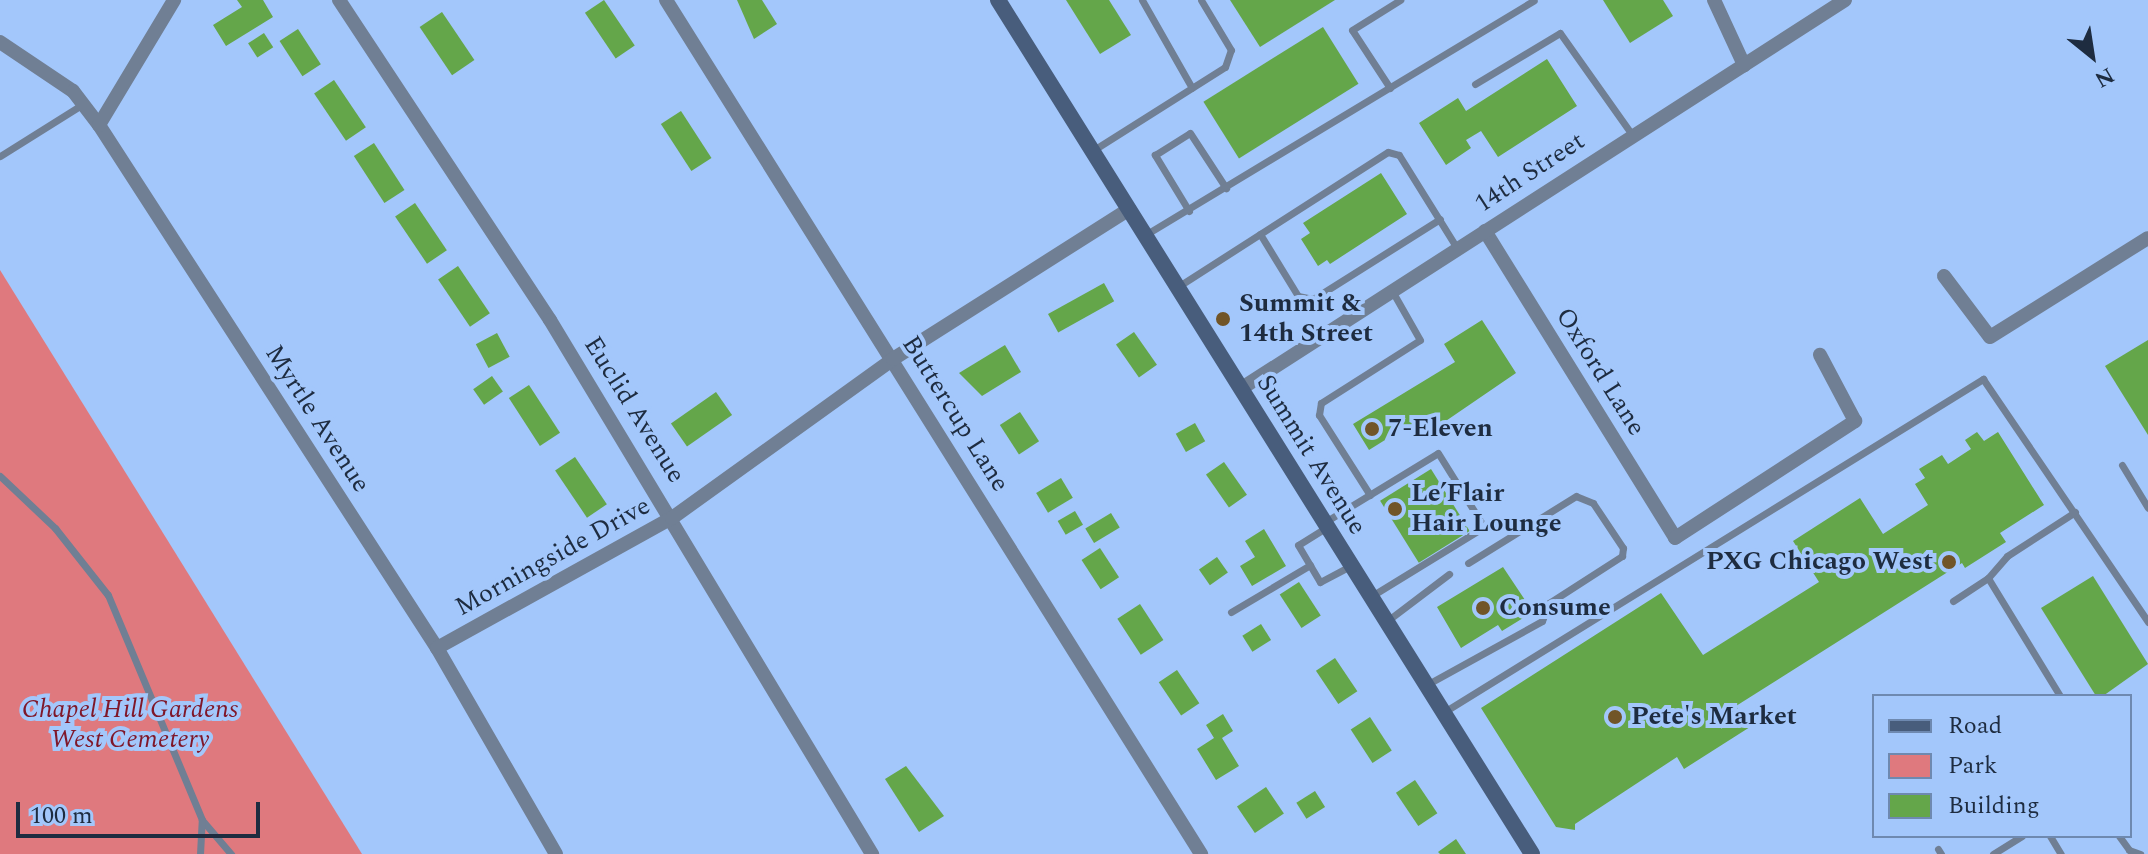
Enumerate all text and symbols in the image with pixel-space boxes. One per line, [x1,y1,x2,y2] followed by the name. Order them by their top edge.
[2052,16,2132,96] north arrow
[2088,58,2120,96] text: N
[1469,126,1591,220] street label: 14th Street
[1239,288,1373,350] place label: Summit & 14th Street
[1548,302,1652,442] street label: Oxford Lane
[1214,310,1232,328] marker: Summit & 14th Street
[895,330,1015,498] street label: Buttercup Lane
[577,331,691,489] street label: Euclid Avenue
[258,339,376,499] street label: Myrtle Avenue
[1249,369,1373,541] street label: Summit Avenue
[1388,413,1493,445] place label: 7-Eleven
[1363,420,1381,438] marker: 7-Eleven
[1411,478,1562,540] place label: Le’Flair Hair Lounge
[450,491,656,623] street label: Morningside Drive
[1386,500,1404,518] marker: Le’Flair Hair Lounge
[1706,546,1933,578] place label: PXG Chicago West
[1940,553,1958,571] marker: PXG Chicago West
[1499,592,1611,624] place label: Consume
[1474,599,1492,617] marker: Consume
[22,694,238,756] park label: Chapel Hill Gardens West Cemetery
[1872,694,2132,838] legend
[1631,701,1797,733] place label: Pete's Market
[1606,708,1624,726] marker: Pete's Market
[1948,708,2002,744] text: Road
[1948,748,1998,784] text: Park
[20,786,264,836] scale bar
[1948,788,2040,824] text: Building
[30,798,93,834] text: 100 m

